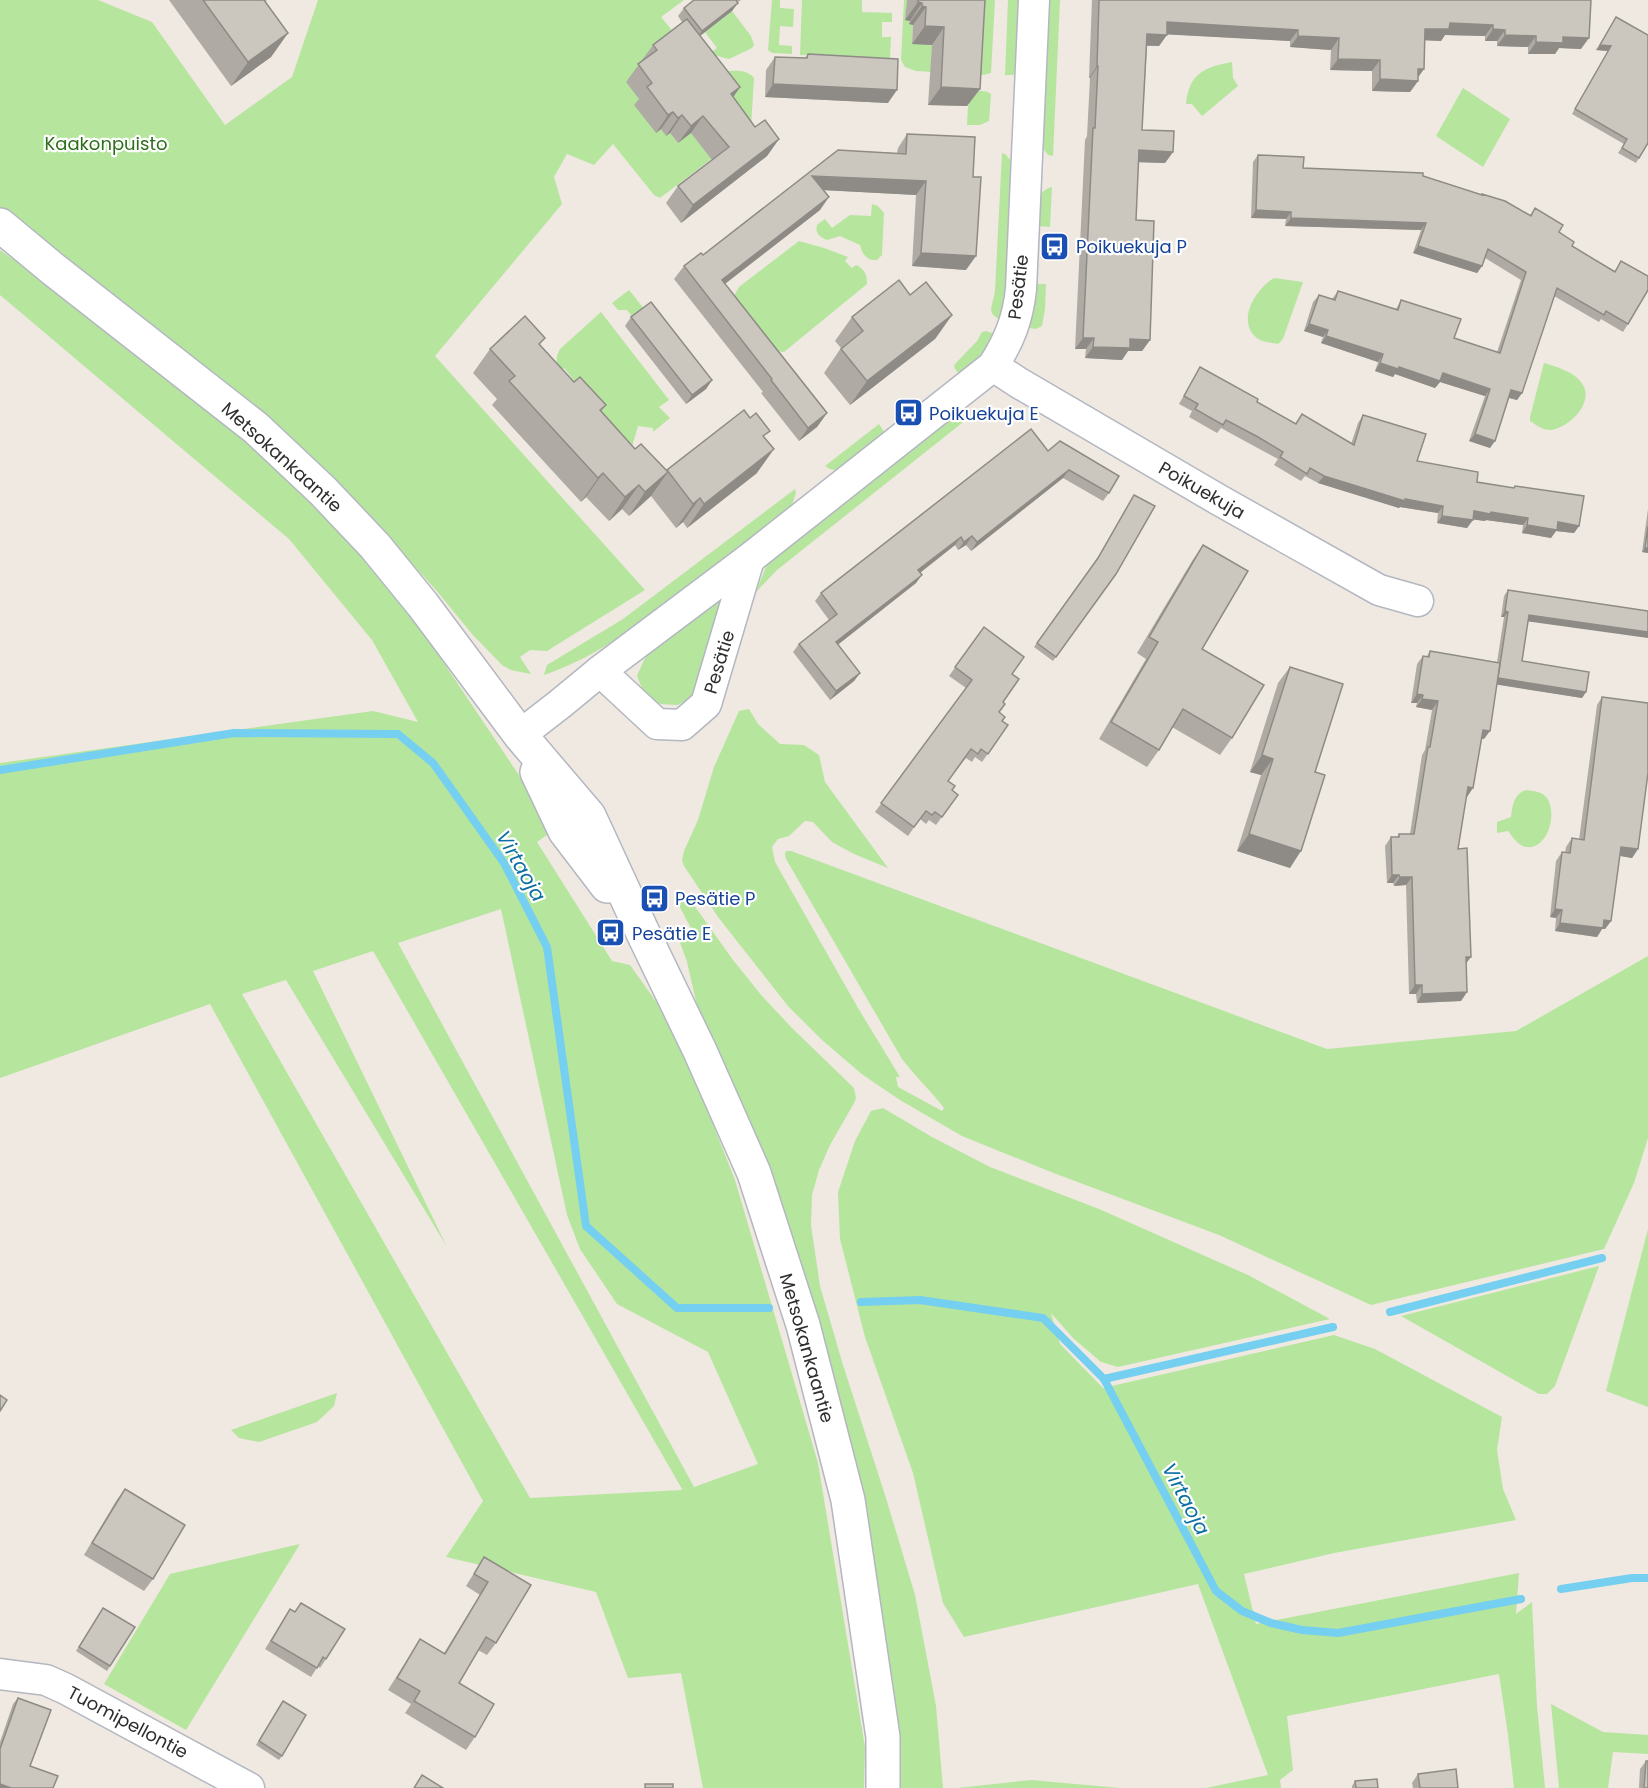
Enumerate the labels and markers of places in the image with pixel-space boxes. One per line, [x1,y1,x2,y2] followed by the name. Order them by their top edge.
[1039,230,1071,262] bus stop icon: Poikuekuja P
[1076,234,1187,259] place label: Poikuekuja P
[892,397,924,429] bus stop icon: Poikuekuja E
[929,401,1039,426] place label: Poikuekuja E
[638,882,670,914] bus stop icon: Pesätie P
[675,886,756,911] place label: Pesätie P
[595,917,627,949] bus stop icon: Pesätie E
[632,921,711,946] place label: Pesätie E

